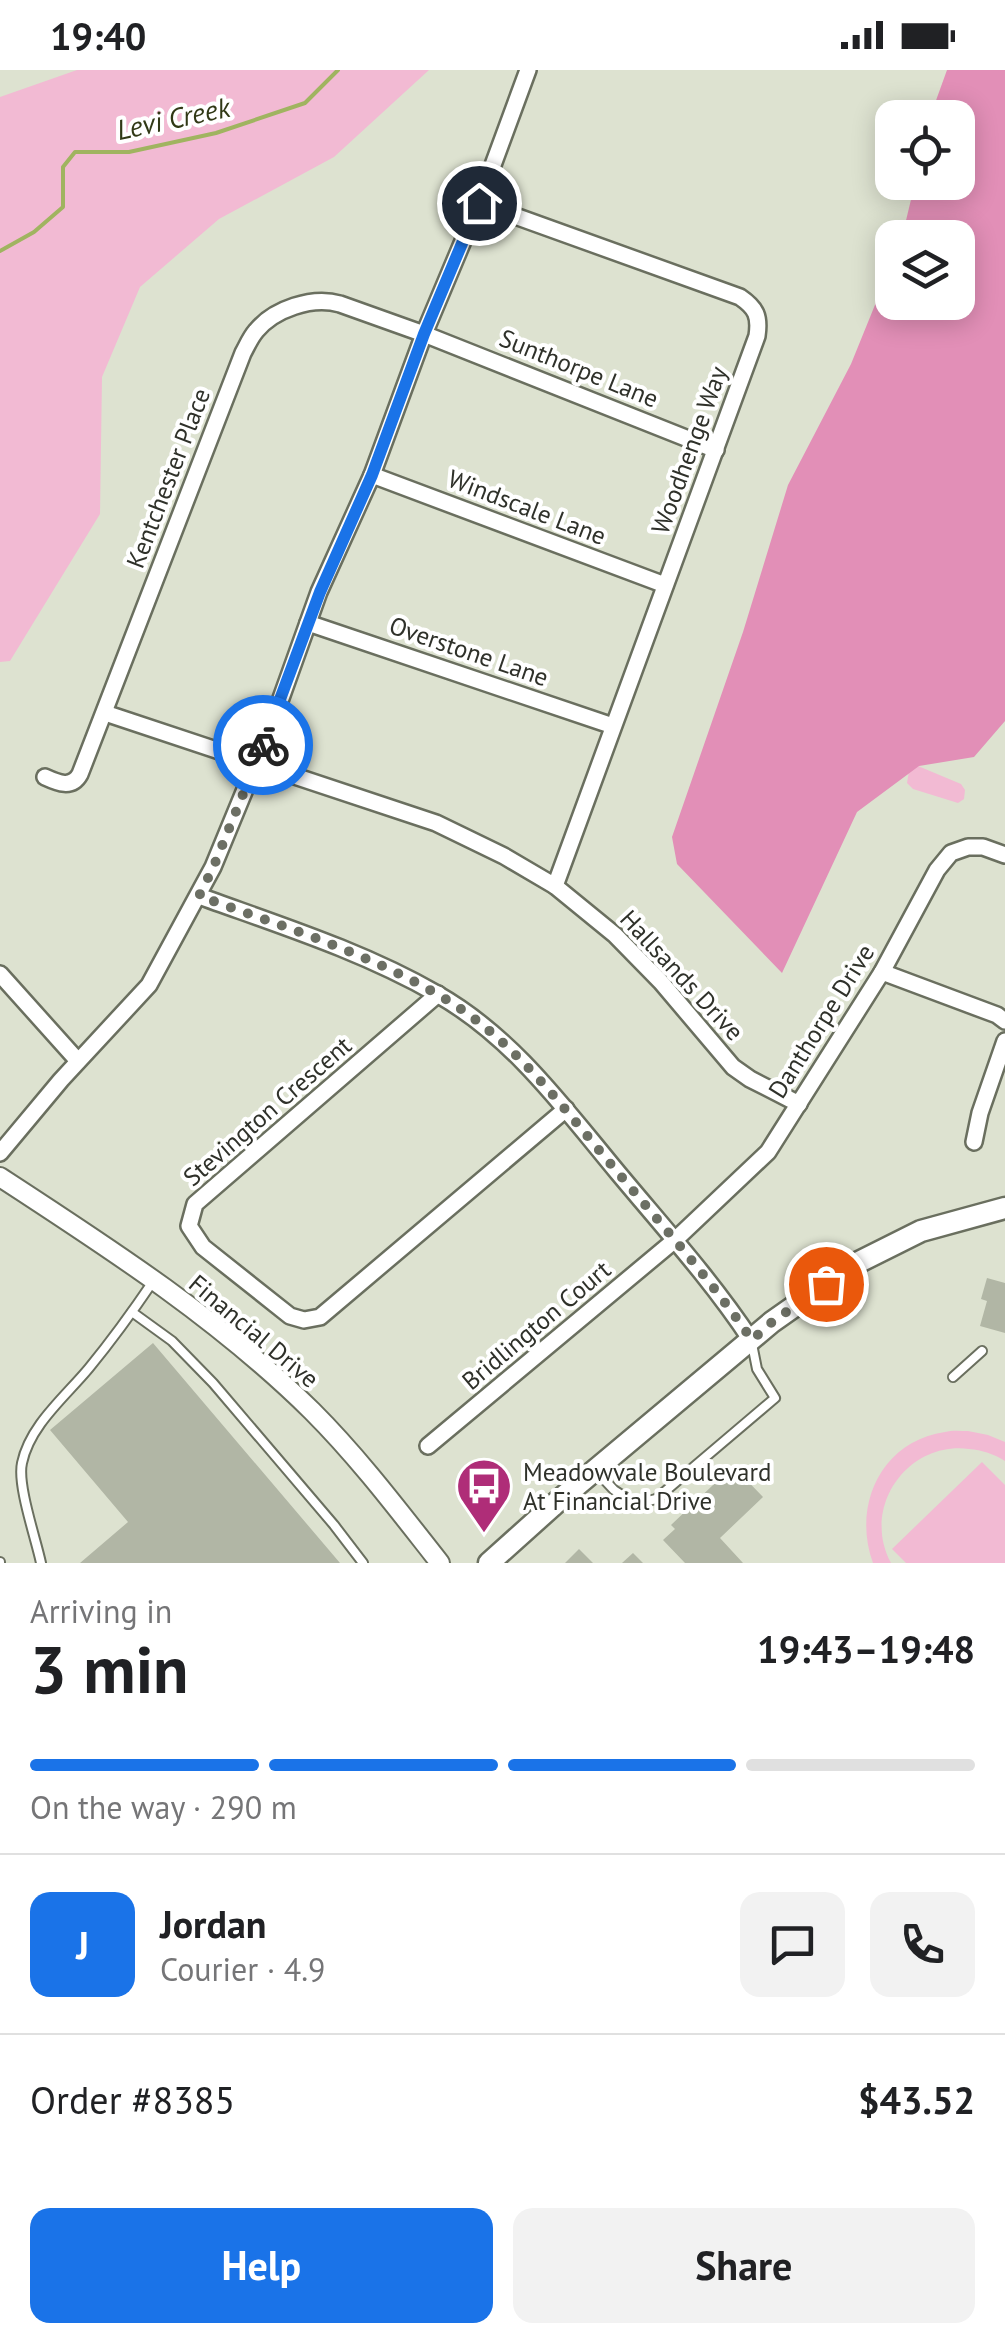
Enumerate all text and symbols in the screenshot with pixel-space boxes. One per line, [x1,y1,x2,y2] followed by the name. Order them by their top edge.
[50,11,146,60] text: 19:40
[113,88,235,148] water label: Levi Creek
[875,100,975,320] map controls
[875,100,975,200] button: locate
[437,161,522,246] pin
[452,176,507,231] icon: home
[875,220,975,320] button: layers
[495,322,663,414] street label: Sunthorpe Lane
[644,362,734,538] street label: Woodhenge Way
[119,384,217,572] street label: Kentchester Place
[443,462,611,552] street label: Windscale Lane
[385,609,553,693] street label: Overstone Lane
[213,695,313,795] courier
[236,718,291,773] icon: bike
[613,903,751,1047] street label: Hallsands Drive
[761,938,881,1104] street label: Danthorpe Drive
[176,1029,358,1193] street label: Stevington Crescent
[784,1242,869,1327] pin
[455,1253,617,1396] street label: Bridlington Court
[799,1257,854,1312] icon: bag
[183,1267,325,1395] street label: Financial Drive
[454,1456,514,1535] bus stop icon: Meadowvale Boulevard At Financial Drive
[523,1456,771,1517] place label: Meadowvale Boulevard At Financial Drive
[30,1590,172,1632] text: Arriving in
[757,1624,975,1673] text: 19:43–19:48
[30,1627,189,1711] text: 3 min
[30,1786,297,1828] text: On the way · 290 m
[740,1892,845,1997] button: chat
[870,1892,975,1997] button: phone
[160,1899,266,1948] text: Jordan
[76,1920,89,1969] text: J
[160,1948,326,1990] text: Courier · 4.9
[30,2075,235,2124] text: Order #8385
[858,2075,975,2124] text: $43.52
[30,2208,493,2323] button: Help
[513,2208,975,2323] button: Share

